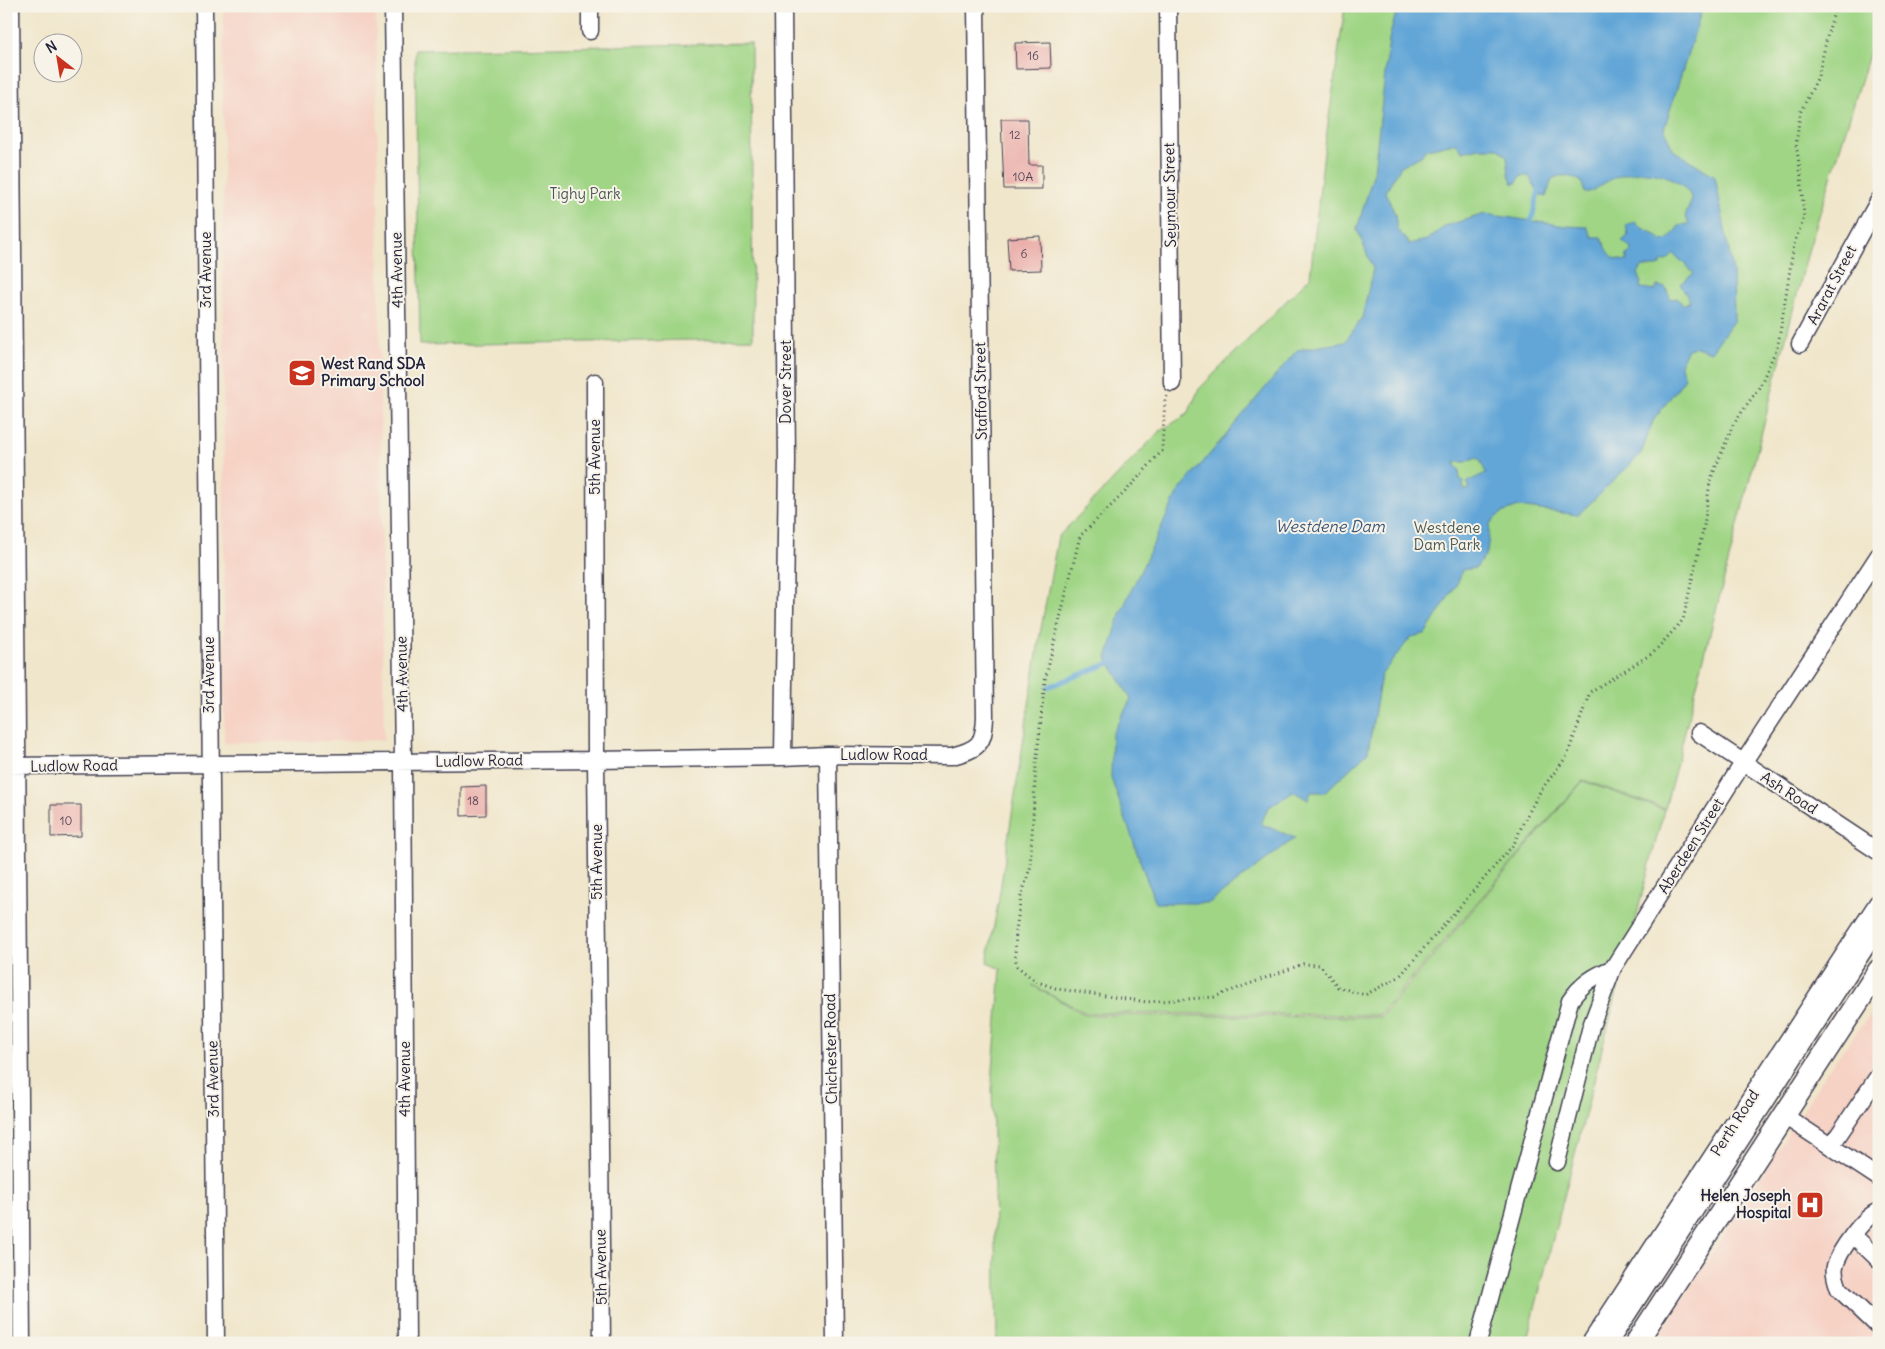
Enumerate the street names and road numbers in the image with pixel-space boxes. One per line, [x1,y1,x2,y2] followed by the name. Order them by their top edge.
[1159,142,1180,248] street label: Seymour Street
[196,231,215,309] street label: 3rd Avenue
[386,232,407,308] street label: 4th Avenue
[1803,242,1860,328] street label: Ararat Street
[776,340,795,424] street label: Dover Street
[970,342,991,440] street label: Stafford Street
[585,419,604,495] street label: 5th Avenue
[199,636,218,714] street label: 3rd Avenue
[391,636,412,712] street label: 4th Avenue
[840,745,928,764] street label: Ludlow Road
[435,750,523,771] street label: Ludlow Road
[30,755,118,776] street label: Ludlow Road
[1757,767,1821,818] street label: Ash Road
[1654,794,1728,897] street label: Aberdeen Street
[587,824,606,900] street label: 5th Avenue
[820,993,841,1105] street label: Chichester Road
[202,1040,223,1118] street label: 3rd Avenue
[395,1041,414,1117] street label: 4th Avenue
[1706,1086,1763,1159] street label: Perth Road
[590,1229,611,1305] street label: 5th Avenue

